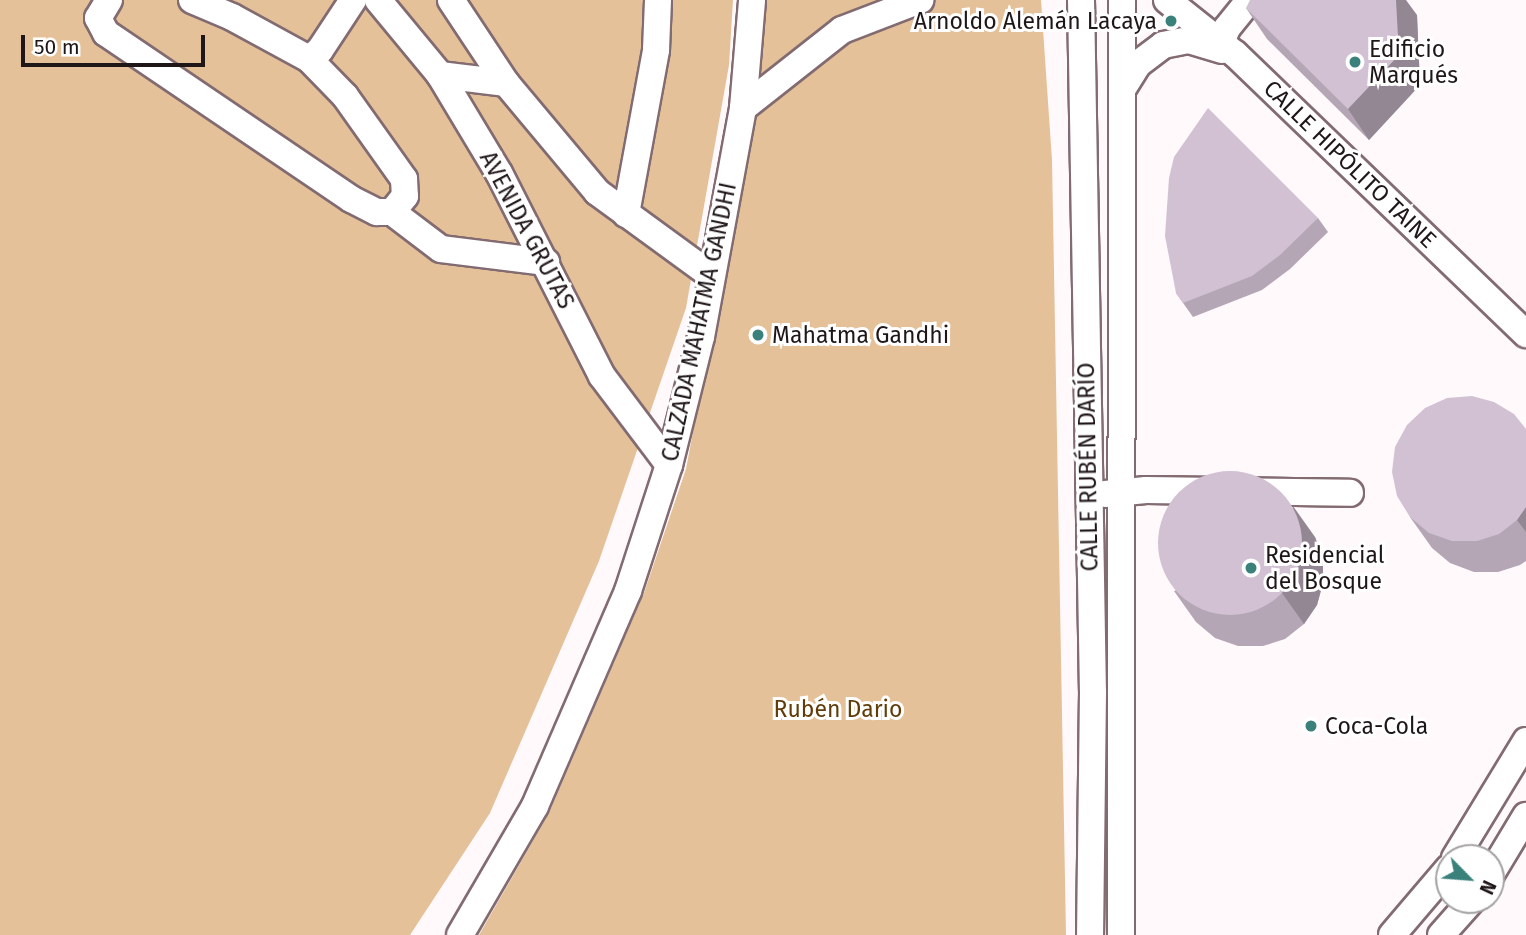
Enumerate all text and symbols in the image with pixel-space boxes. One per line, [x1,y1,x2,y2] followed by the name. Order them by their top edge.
[914,7,1157,35] place label: Arnoldo Alemán Lacaya
[1163,13,1179,29] marker: Arnoldo Alemán Lacaya
[24,21,208,65] scale bar
[34,34,80,60] text: 50 m
[1369,35,1458,89] place label: Edificio Marqués
[1347,54,1363,70] marker: Edificio Marqués
[1258,74,1442,254] street label: CALLE HIPÓLITO TAINE
[474,147,580,313] street label: AVENIDA GRUTAS
[656,180,742,464] street label: CALZADA MAHATMA GANDHI
[772,321,949,349] place label: Mahatma Gandhi
[750,327,766,343] marker: Mahatma Gandhi
[1072,362,1104,572] street label: CALLE RUBÉN DARÍO
[1265,541,1385,595] place label: Residencial del Bosque
[1243,560,1259,576] marker: Residencial del Bosque
[774,695,902,723] park label: Rubén Dario
[1325,712,1428,740] place label: Coca-Cola
[1303,718,1319,734] marker: Coca-Cola
[1435,844,1505,914] north arrow
[1475,877,1501,898] text: N

